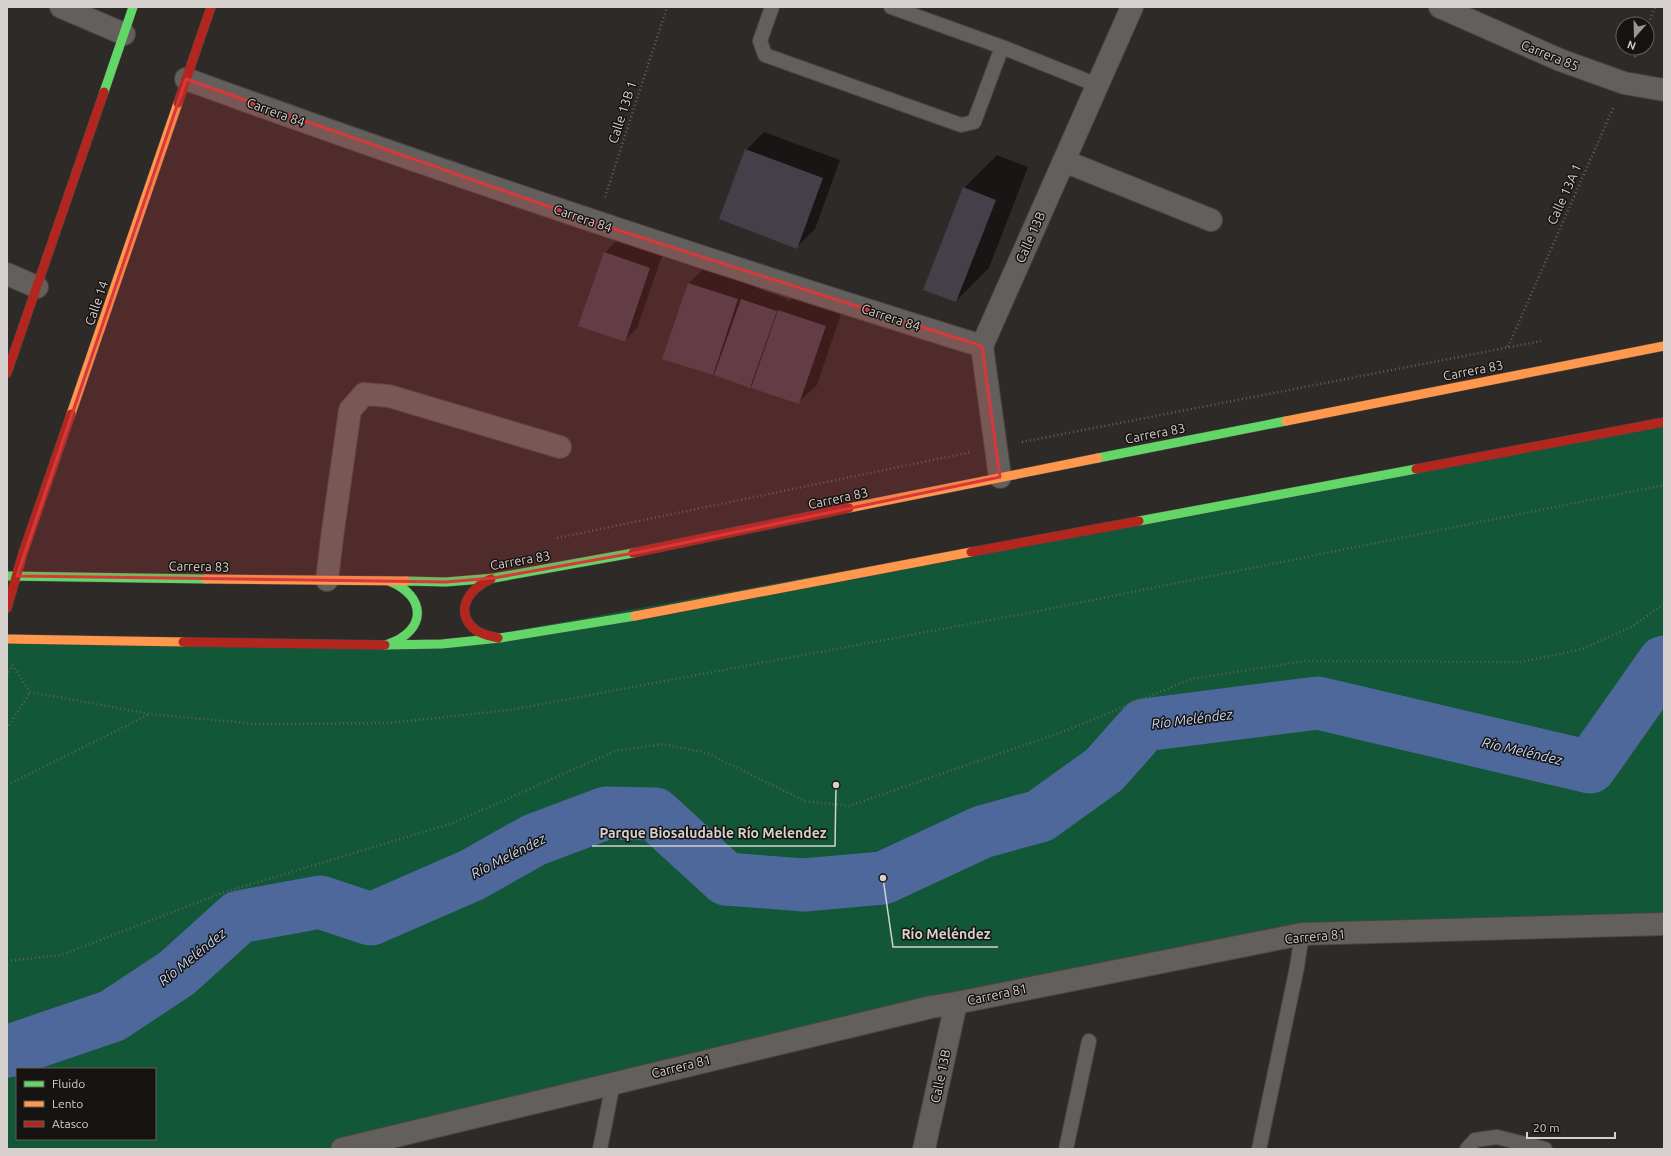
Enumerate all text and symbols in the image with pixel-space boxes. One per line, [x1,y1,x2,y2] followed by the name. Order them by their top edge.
[1615,16,1655,56] north arrow
[1519,37,1581,73] street label: Carrera 85
[1626,38,1637,52] text: N
[605,79,639,145] street label: Calle 13B 1
[245,95,307,129] street label: Carrera 84
[1544,161,1584,227] street label: Calle 13A 1
[552,201,614,235] street label: Carrera 84
[1013,209,1047,265] street label: Calle 13B
[82,279,110,327] street label: Calle 14
[860,301,922,333] street label: Carrera 84
[1442,357,1504,383] street label: Carrera 83
[1124,420,1186,446] street label: Carrera 83
[807,485,869,511] street label: Carrera 83
[489,548,551,572] street label: Carrera 83
[168,558,230,574] street label: Carrera 83
[1151,706,1234,732] water label: Río Meléndez
[1480,734,1564,768] water label: Río Meléndez
[592,820,835,846] callout: Parque Biosaludable Río Melendez
[599,825,827,841] text: Parque Biosaludable Río Melendez
[468,830,549,882] water label: Río Meléndez
[893,921,998,947] callout: Río Meléndez
[155,925,229,989] water label: Río Meléndez
[901,926,991,942] text: Río Meléndez
[1284,926,1346,946] street label: Carrera 81
[966,981,1028,1007] street label: Carrera 81
[927,1048,953,1104] street label: Calle 13B
[650,1052,712,1080] street label: Carrera 81
[16,1068,156,1140] legend
[52,1077,85,1090] text: Fluido
[52,1097,83,1110] text: Lento
[1527,1114,1615,1140] scale bar
[52,1117,88,1130] text: Atasco
[1533,1121,1560,1134] text: 20 m

